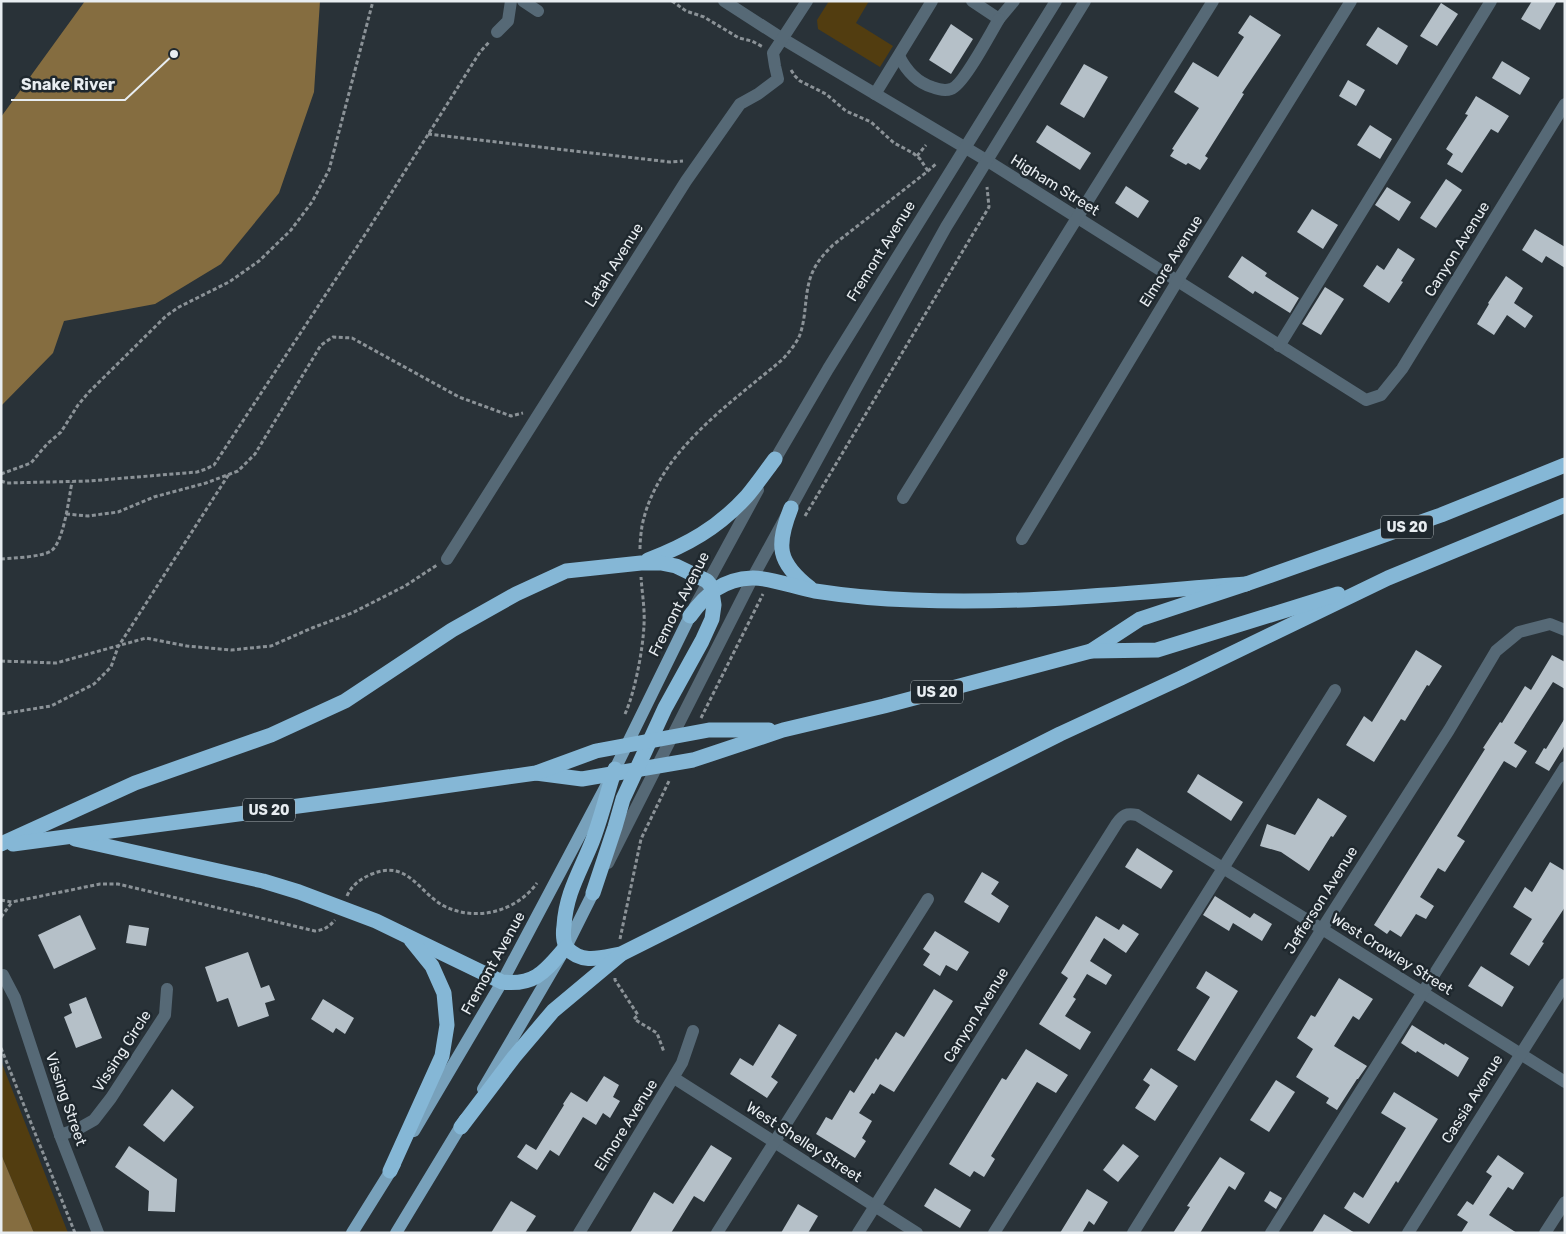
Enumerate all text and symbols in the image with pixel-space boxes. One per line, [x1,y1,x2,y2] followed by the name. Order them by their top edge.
[11,69,125,100] callout: Snake River
[21,75,116,94] text: Snake River
[1007,151,1103,219] street label: Higham Street
[843,197,919,305] street label: Fremont Avenue
[1421,198,1493,300] street label: Canyon Avenue
[1136,212,1206,310] street label: Elmore Avenue
[581,220,647,310] street label: Latah Avenue
[1381,516,1433,538] road number: US 20
[645,549,713,659] street label: Fremont Avenue
[911,680,963,704] road number: US 20
[243,798,295,822] road number: US 20
[1281,843,1361,957] street label: Jefferson Avenue
[457,908,529,1018] street label: Fremont Avenue
[1328,909,1456,999] street label: West Crowley Street
[940,964,1012,1066] street label: Canyon Avenue
[89,1007,155,1095] street label: Vissing Circle
[42,1050,90,1148] street label: Vissing Street
[1438,1051,1506,1147] street label: Cassia Avenue
[591,1076,661,1174] street label: Elmore Avenue
[743,1098,865,1186] street label: West Shelley Street

